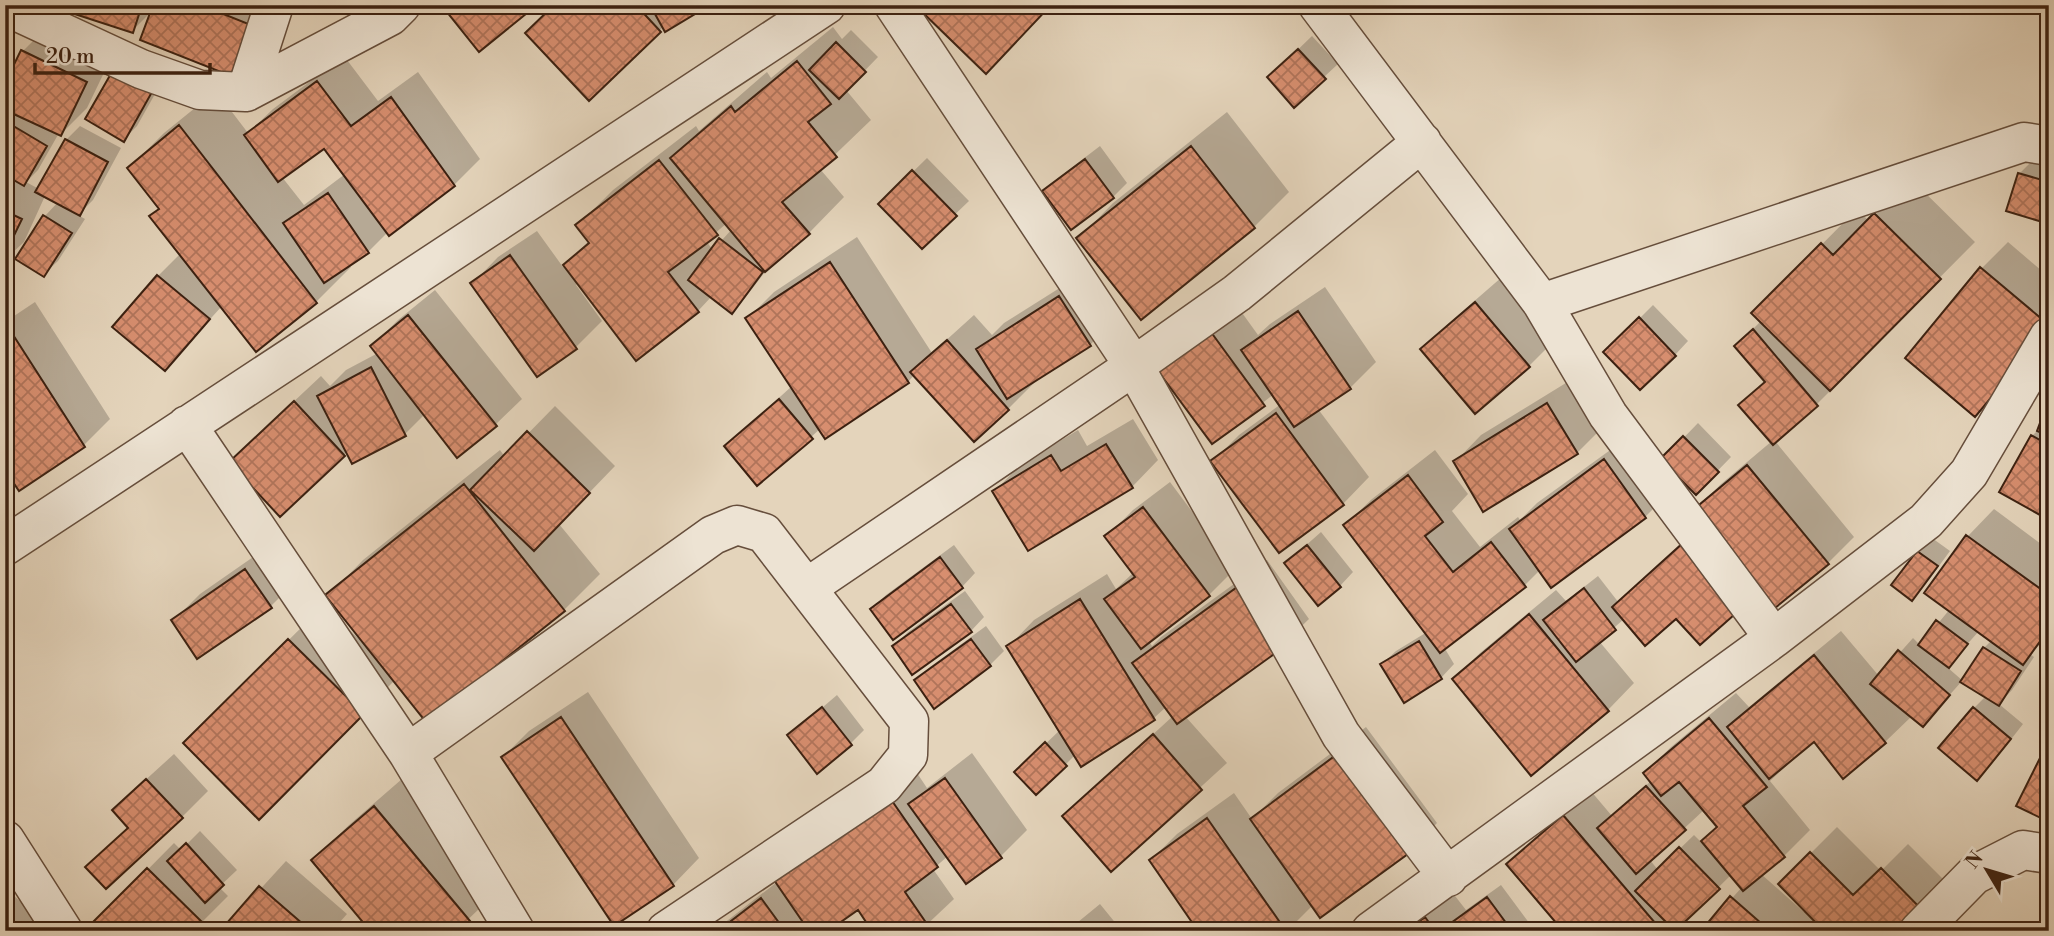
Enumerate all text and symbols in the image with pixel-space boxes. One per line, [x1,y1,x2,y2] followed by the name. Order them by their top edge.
[35,32,210,76] scale bar
[46,44,95,70] text: 20 m
[1952,834,2022,904] north arrow
[1960,847,1988,873] text: N

